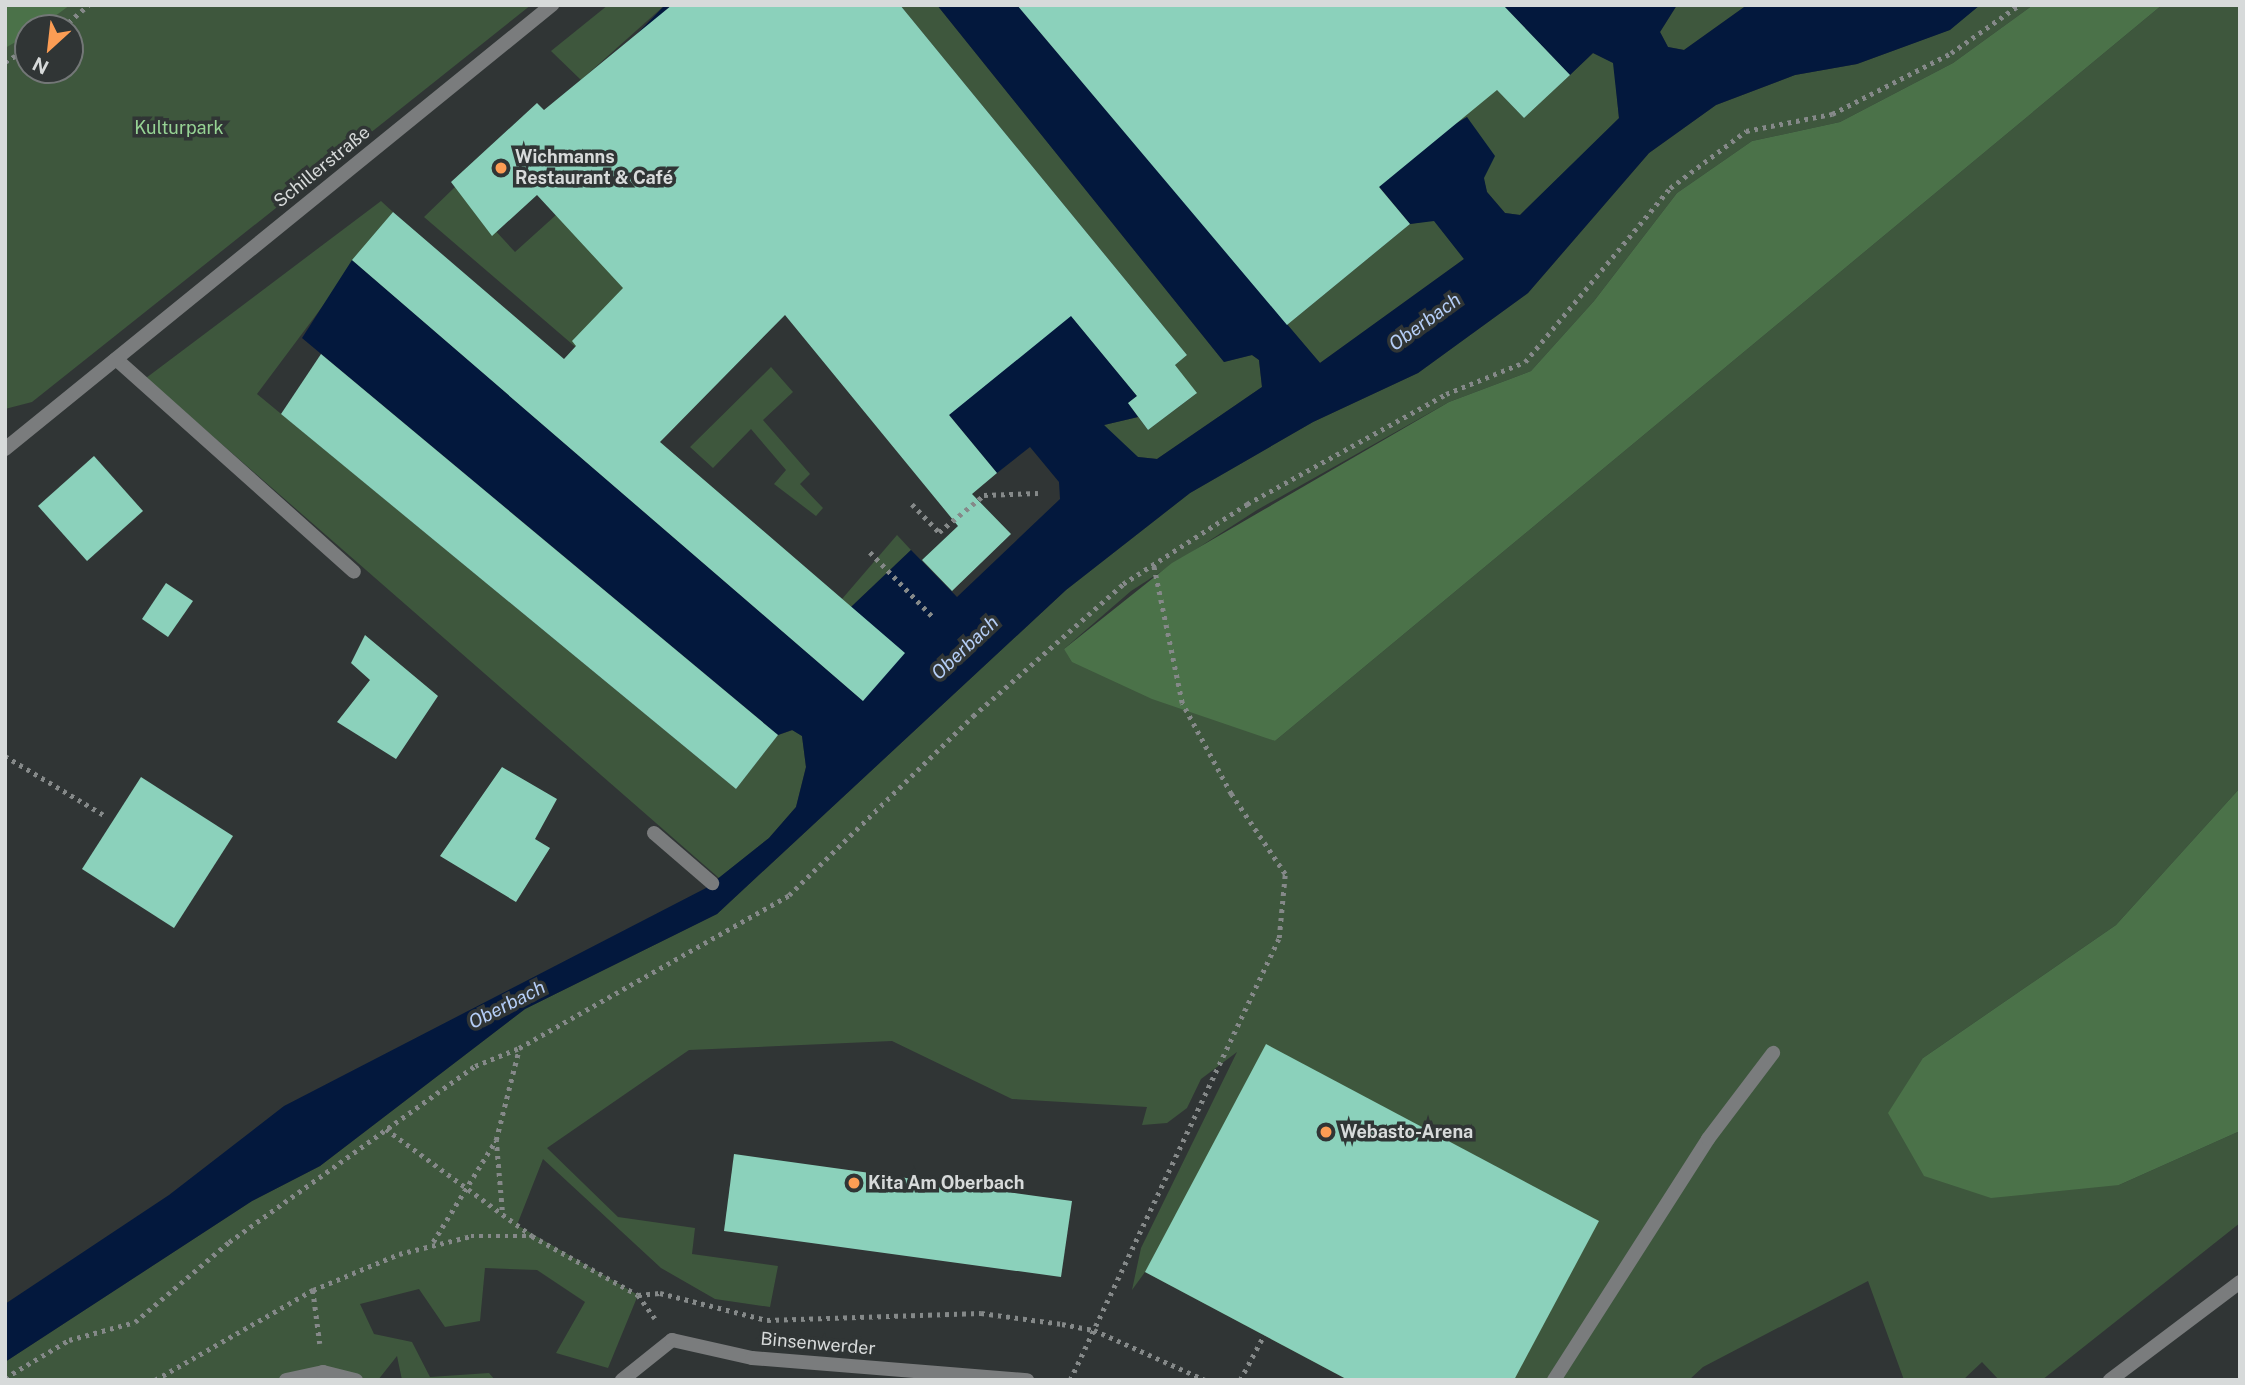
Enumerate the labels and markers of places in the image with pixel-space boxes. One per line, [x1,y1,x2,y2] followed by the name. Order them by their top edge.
[515,147,673,190] place label: Wichmanns Restaurant & Café
[493,160,509,176] marker: Wichmanns Restaurant & Café
[1340,1121,1473,1143] place label: Webasto-Arena
[1318,1124,1334,1140] marker: Webasto-Arena
[868,1172,1024,1194] place label: Kita Am Oberbach
[846,1175,862,1191] marker: Kita Am Oberbach

